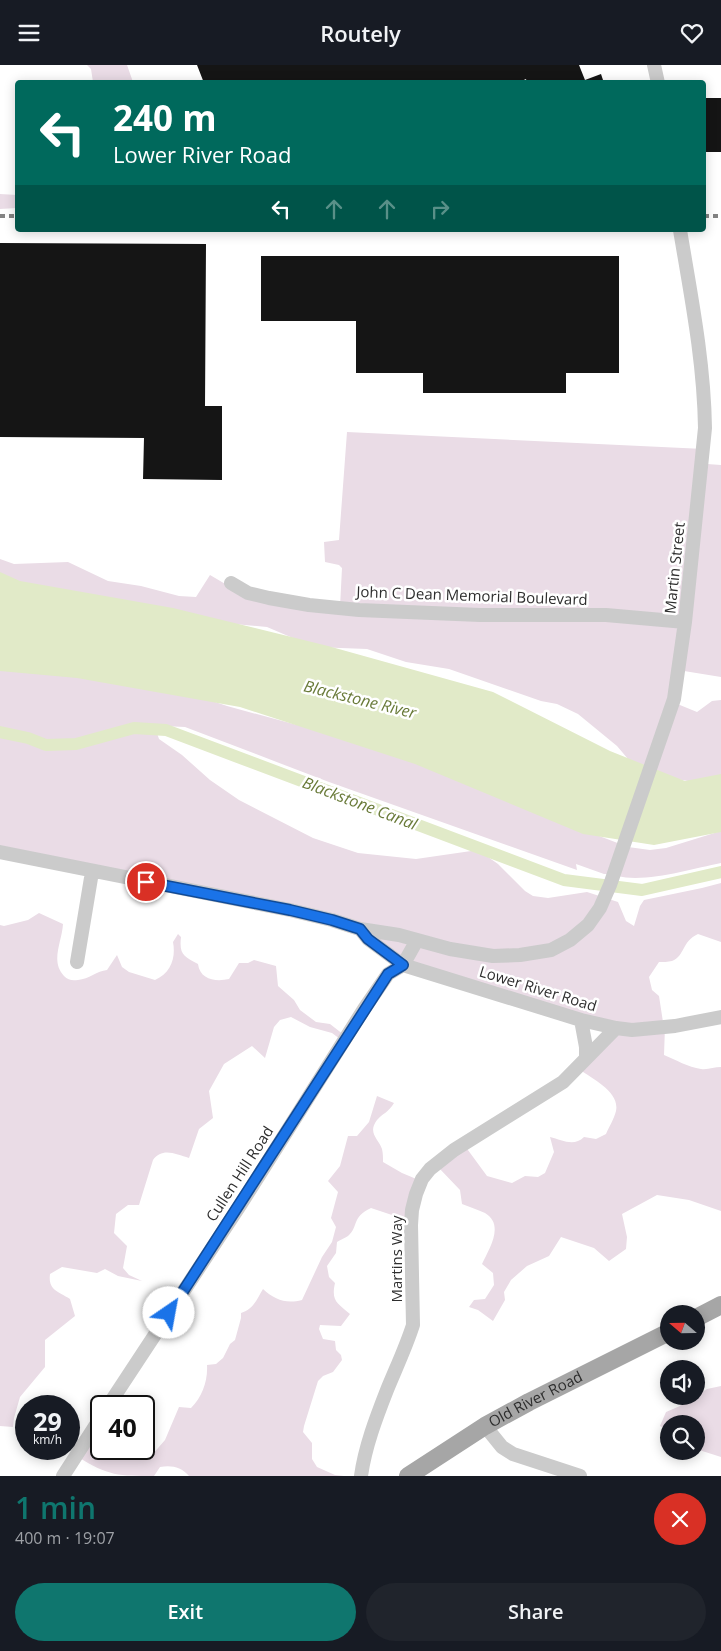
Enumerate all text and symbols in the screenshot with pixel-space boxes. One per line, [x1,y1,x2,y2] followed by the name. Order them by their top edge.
[320,18,401,48] text: Routely
[15,19,43,47] icon: menu
[678,19,706,47] icon: heart
[113,94,217,141] text: 240 m
[30,100,95,165] icon: left
[113,139,292,169] text: Lower River Road
[267,195,295,223] icon: left
[320,195,348,223] icon: ahead
[373,195,401,223] icon: ahead
[426,195,454,223] icon: right
[659,521,689,615] street label: Martin Street
[354,581,588,609] street label: John C Dean Memorial Boulevard
[301,674,419,724] water label: Blackstone River
[300,771,421,835] water label: Blackstone Canal
[125,861,167,903] pin
[132,868,160,896] icon: arrive
[477,961,599,1015] street label: Lower River Road
[201,1122,277,1225] street label: Cullen Hill Road
[386,1215,406,1303] street label: Martins Way
[142,1286,194,1338] position arrow
[660,1305,705,1350] north arrow
[660,1305,705,1460] map controls
[660,1360,705,1405] button: sound
[485,1366,586,1431] street label: Old River Road
[90,1395,155,1460] speed limit sign: 40
[33,1404,62,1438] text: 29
[660,1415,705,1460] button: search
[33,1431,62,1448] text: km/h
[15,1487,96,1528] text: 1 min
[654,1493,706,1545] button: close
[15,1527,115,1549] text: 400 m · 19:07
[15,1583,356,1641] button: Exit
[366,1583,706,1641] button: Share

